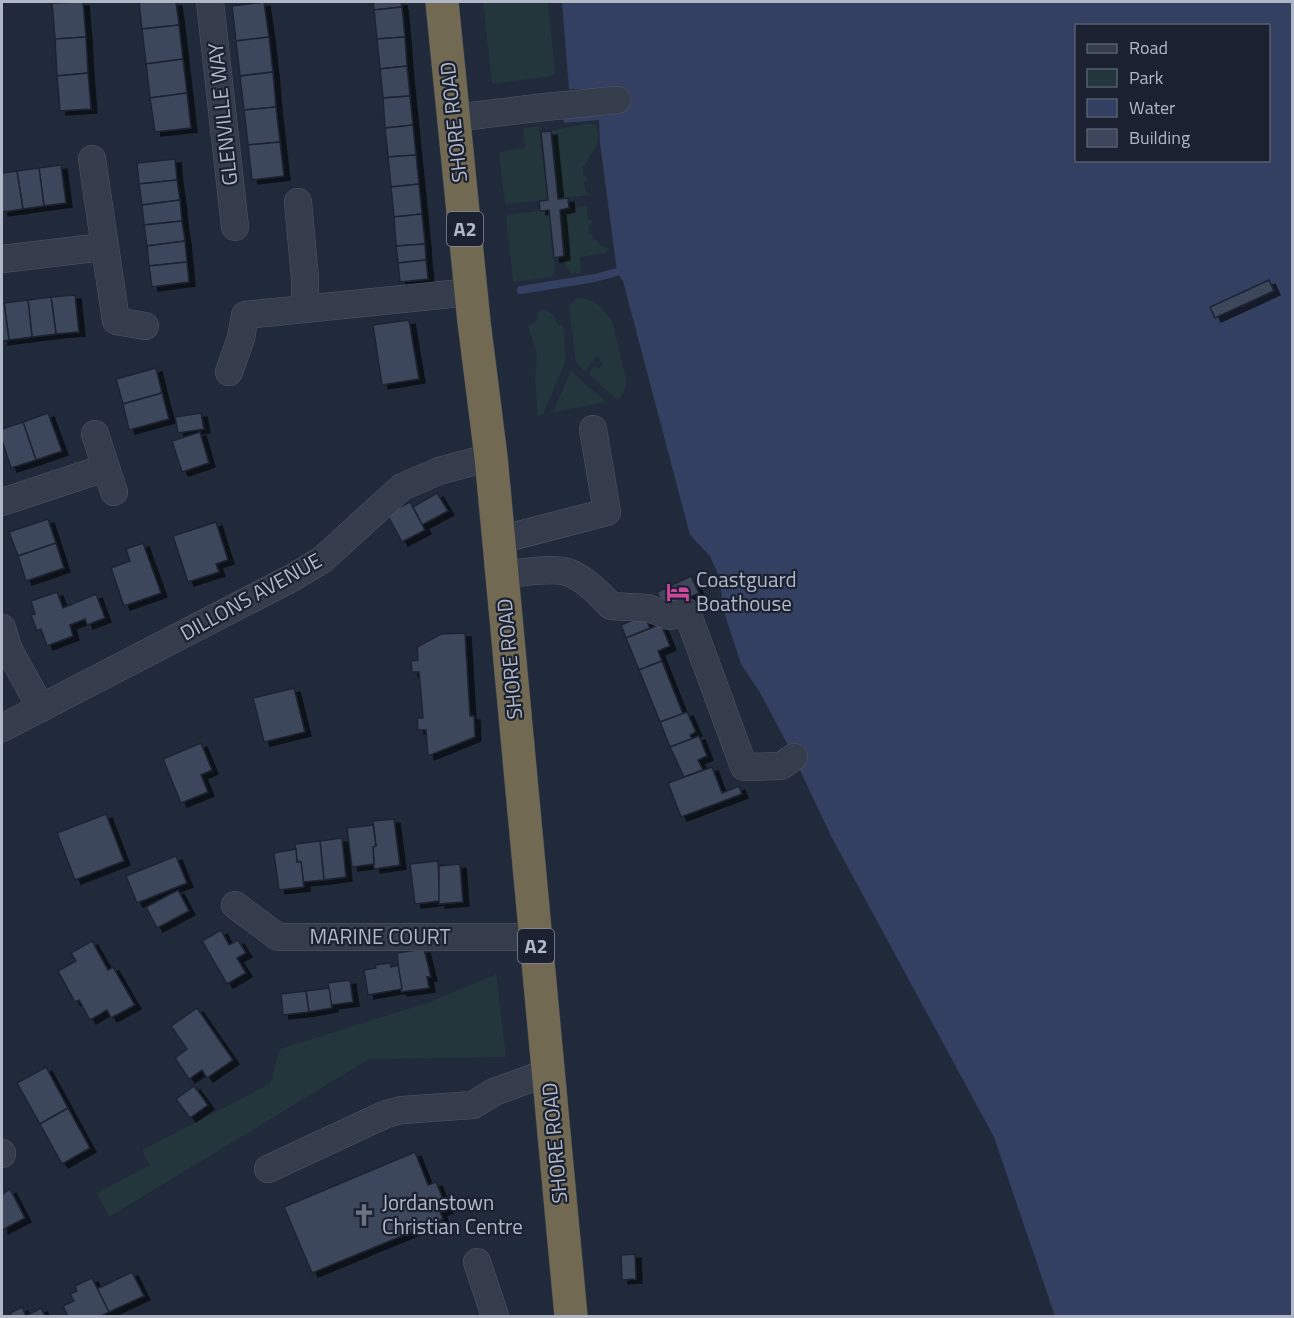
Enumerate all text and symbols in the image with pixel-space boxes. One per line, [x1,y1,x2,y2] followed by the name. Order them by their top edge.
[1075,24,1270,162] legend
[1129,34,1168,61] text: Road
[199,40,245,187] street label: GLENVILLE WAY
[431,60,475,184] street label: SHORE ROAD
[1129,64,1164,91] text: Park
[1129,94,1175,121] text: Water
[1129,124,1190,151] text: Building
[447,212,483,246] road number: A2
[174,544,327,648] street label: DILLONS AVENUE
[696,563,797,619] place label: Coastguard Boathouse
[665,579,691,605] hotel icon: Coastguard Boathouse
[488,597,530,721] street label: SHORE ROAD
[309,920,451,952] street label: MARINE COURT
[518,929,554,963] road number: A2
[533,1081,575,1205] street label: SHORE ROAD
[382,1186,523,1242] place label: Jordanstown Christian Centre
[351,1202,377,1228] church icon: Jordanstown Christian Centre

